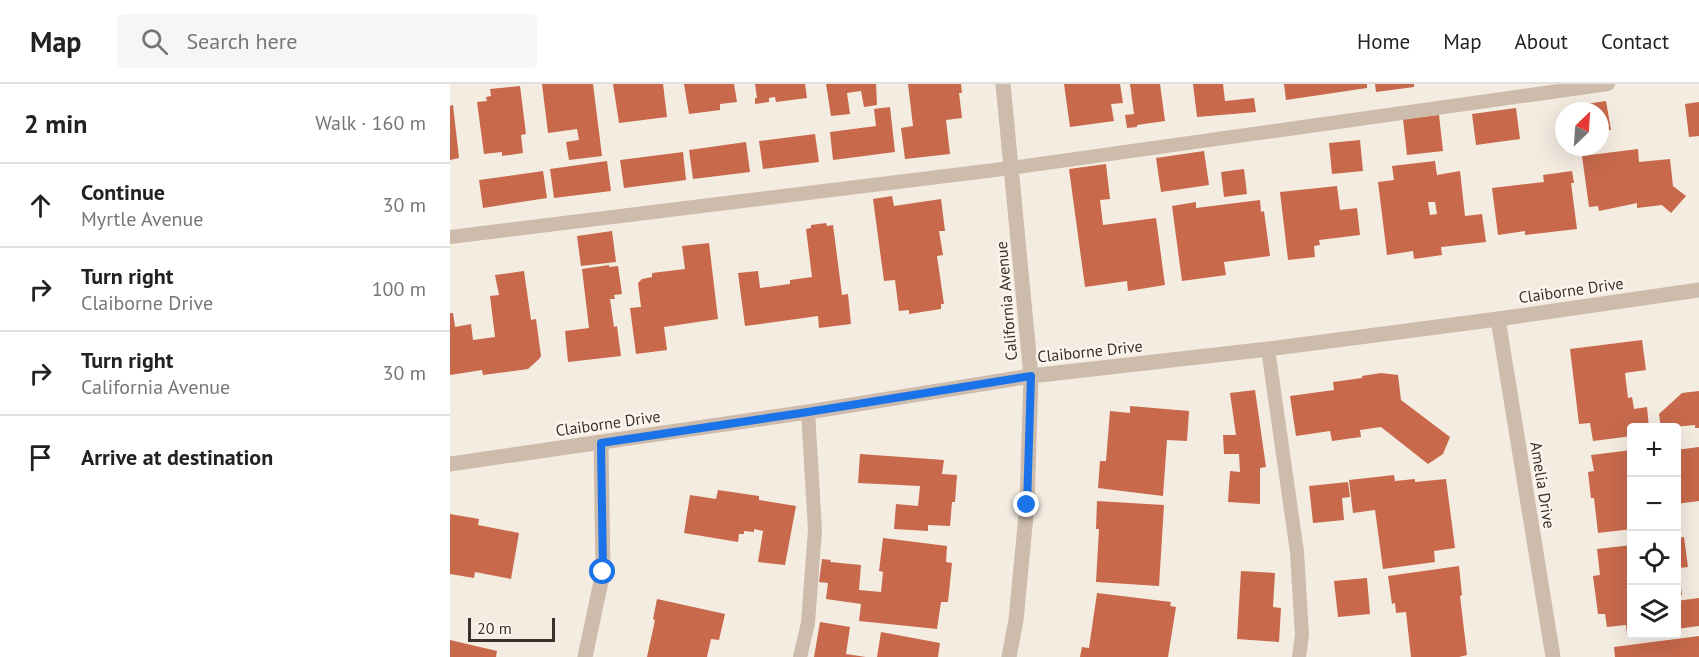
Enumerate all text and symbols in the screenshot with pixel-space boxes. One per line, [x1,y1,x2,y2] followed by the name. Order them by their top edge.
[117,14,537,68] search box
[30,23,81,60] text: Map
[138,25,171,58] icon: search
[186,27,297,55] text: Search here
[1357,28,1410,55] text: Home
[1443,28,1482,55] text: Map
[1515,28,1568,55] text: About
[1601,28,1669,55] text: Contact
[1555,102,1609,156] north arrow
[24,107,87,140] text: 2 min
[315,110,426,136] text: Walk · 160 m
[81,178,165,206] text: Continue
[24,189,57,222] icon: ahead
[383,192,426,218] text: 30 m
[81,206,203,232] text: Myrtle Avenue
[991,241,1021,361] street label: California Avenue
[81,262,173,290] text: Turn right
[24,273,57,306] icon: right
[1517,273,1625,307] street label: Claiborne Drive
[372,276,426,302] text: 100 m
[81,290,213,316] text: Claiborne Drive
[1036,336,1144,366] street label: Claiborne Drive
[81,346,173,374] text: Turn right
[24,357,57,390] icon: right
[383,360,426,386] text: 30 m
[81,374,230,400] text: California Avenue
[554,406,662,440] street label: Claiborne Drive
[1627,423,1681,639] map controls
[1627,423,1681,477] button: +
[1526,440,1560,530] street label: Amelia Drive
[24,441,57,474] icon: arrive
[81,443,273,471] text: Arrive at destination
[1627,477,1681,531] button: −
[1013,491,1039,517] route end
[1627,531,1681,585] button: locate
[589,558,615,584] route start
[1627,585,1681,639] button: layers
[468,615,555,642] scale bar
[477,618,512,638] text: 20 m

